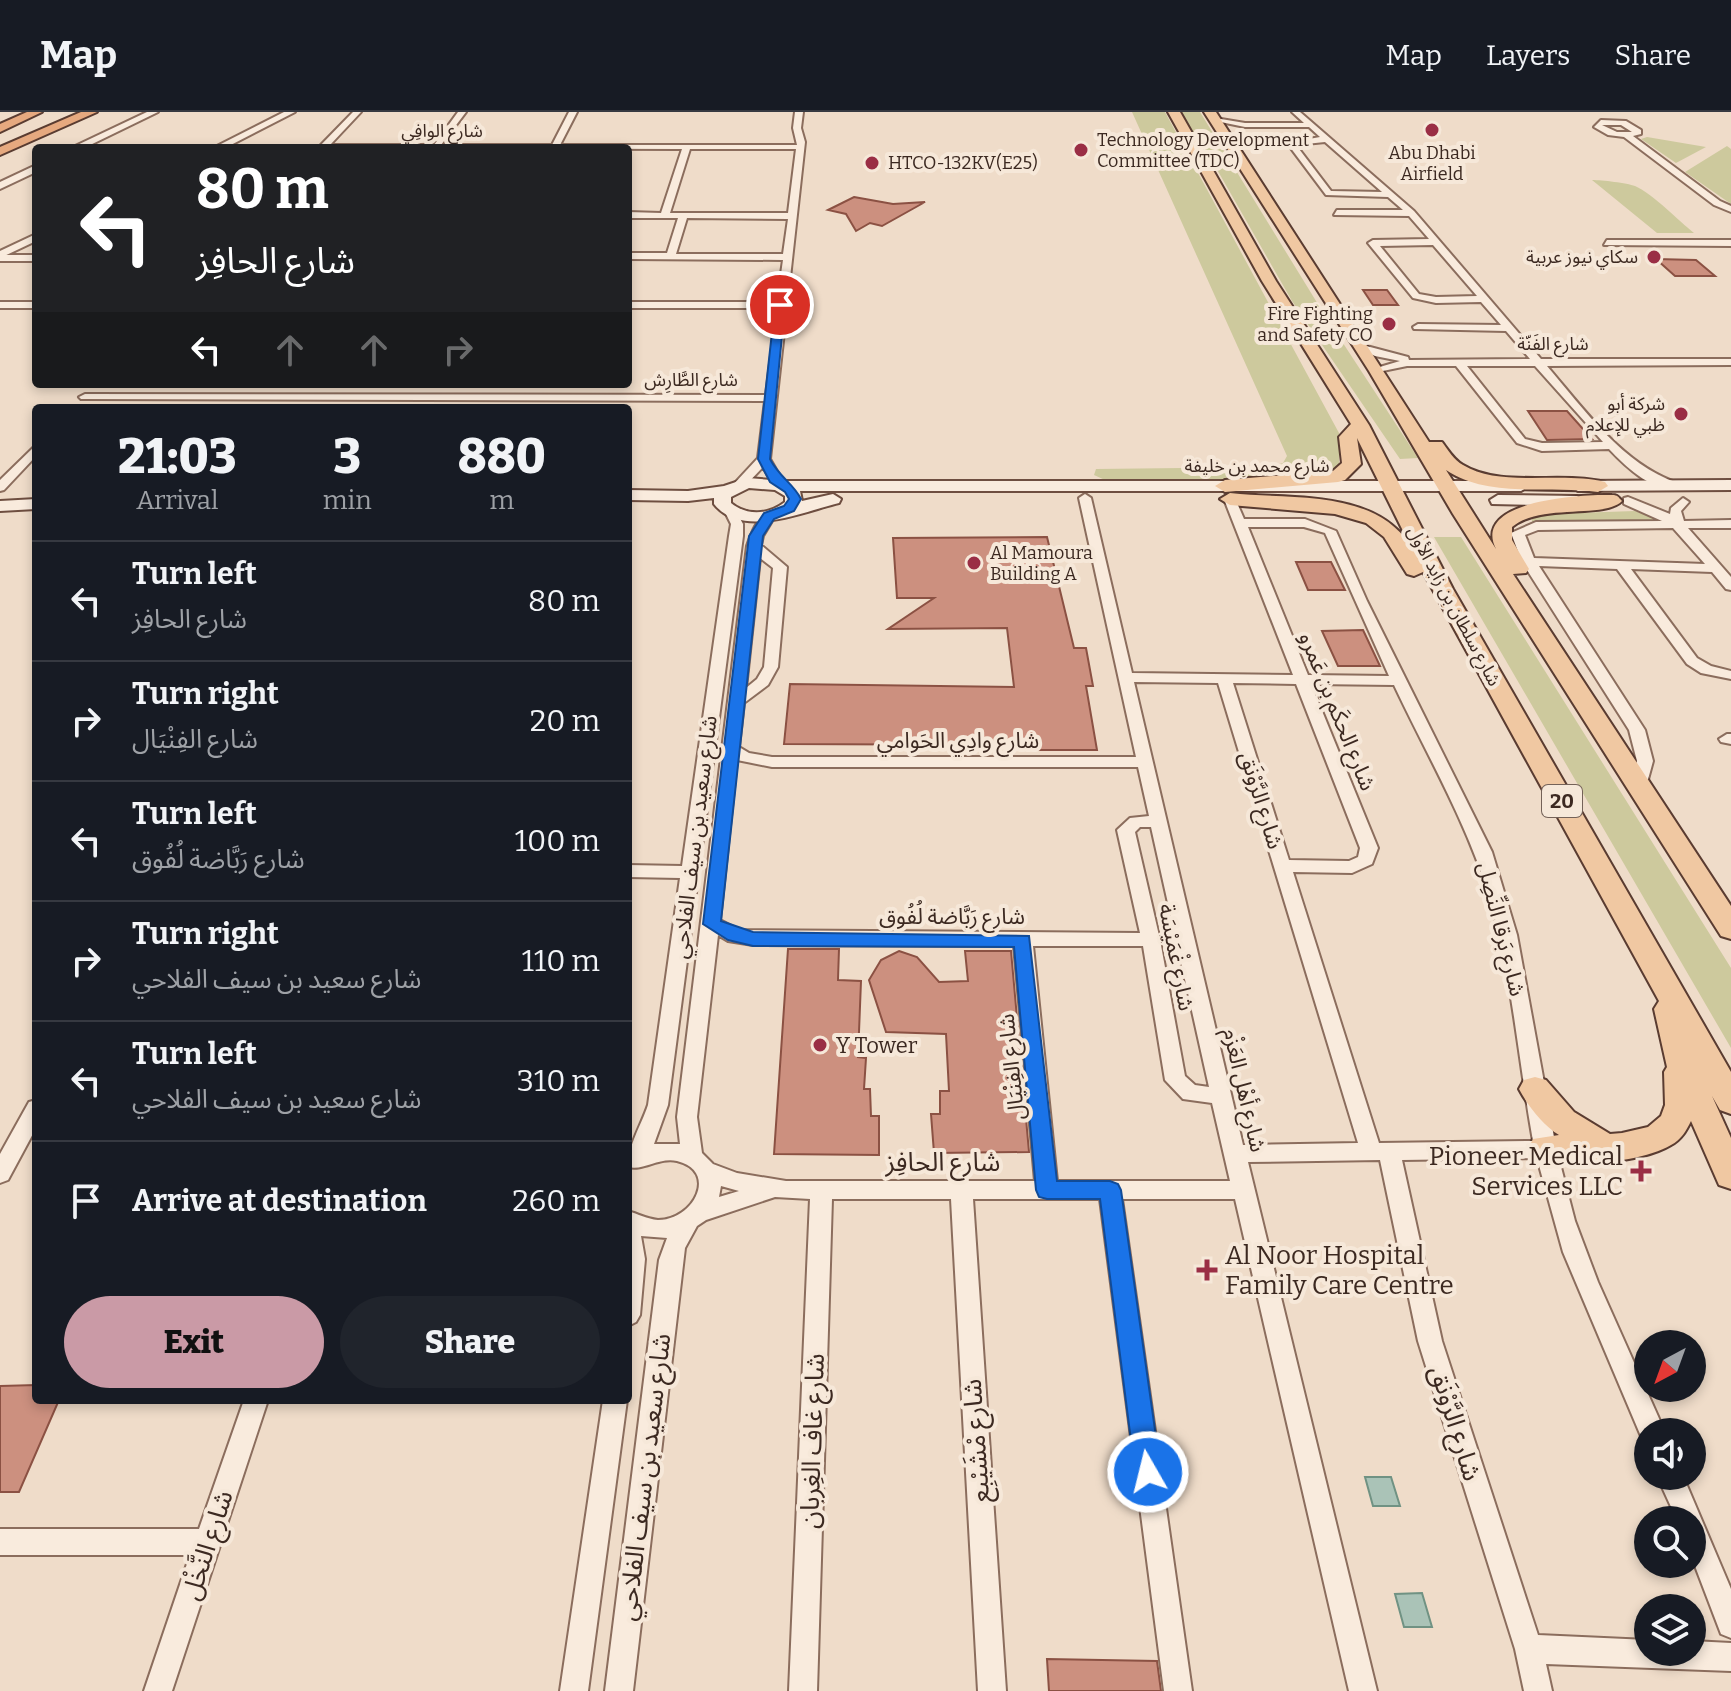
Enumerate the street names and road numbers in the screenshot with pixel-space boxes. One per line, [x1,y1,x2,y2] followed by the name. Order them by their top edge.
[401,120,483,145] street label: شارع الوافِي
[1517,333,1589,358] street label: شارع الفَنّة
[644,369,738,394] street label: شارع الطَّارِش
[1184,455,1330,480] street label: شارع محمد بن خليفة
[1400,522,1506,691] street label: شارع سلطان بن زايد الأول
[1291,628,1382,796] street label: شارع الحكَم بن عَمرو
[666,714,726,961] street label: شارع سعيد بن سيف الفلاحي
[877,727,1039,757] street label: شارع وادِي الحَوامي
[1231,748,1289,853] street label: شارع الرَّوْنَق
[1542,785,1582,817] road number: 20
[1469,859,1533,1000] street label: شارع بَرقا النِّصِل
[879,900,1025,933] street label: شارع رَبَّاضة لُفُوق
[1150,901,1202,1014] street label: شارع غْمَيْسَة
[993,1012,1033,1121] street label: شارع الفِنْيَال
[1214,1025,1272,1155] street label: شارع أهْل العَزْم
[885,1147,1000,1181] street label: شارع الحافِز
[611,1332,682,1623] street label: شارع سعيد بن سيف الفلاحي
[794,1353,834,1529] street label: شارع غاف الغِربان
[1420,1362,1488,1485] street label: شارع الرَّوْنَق
[957,1378,1000,1504] street label: شارع مْشَيْبِع
[174,1486,243,1605] street label: شارع النَّخْل

